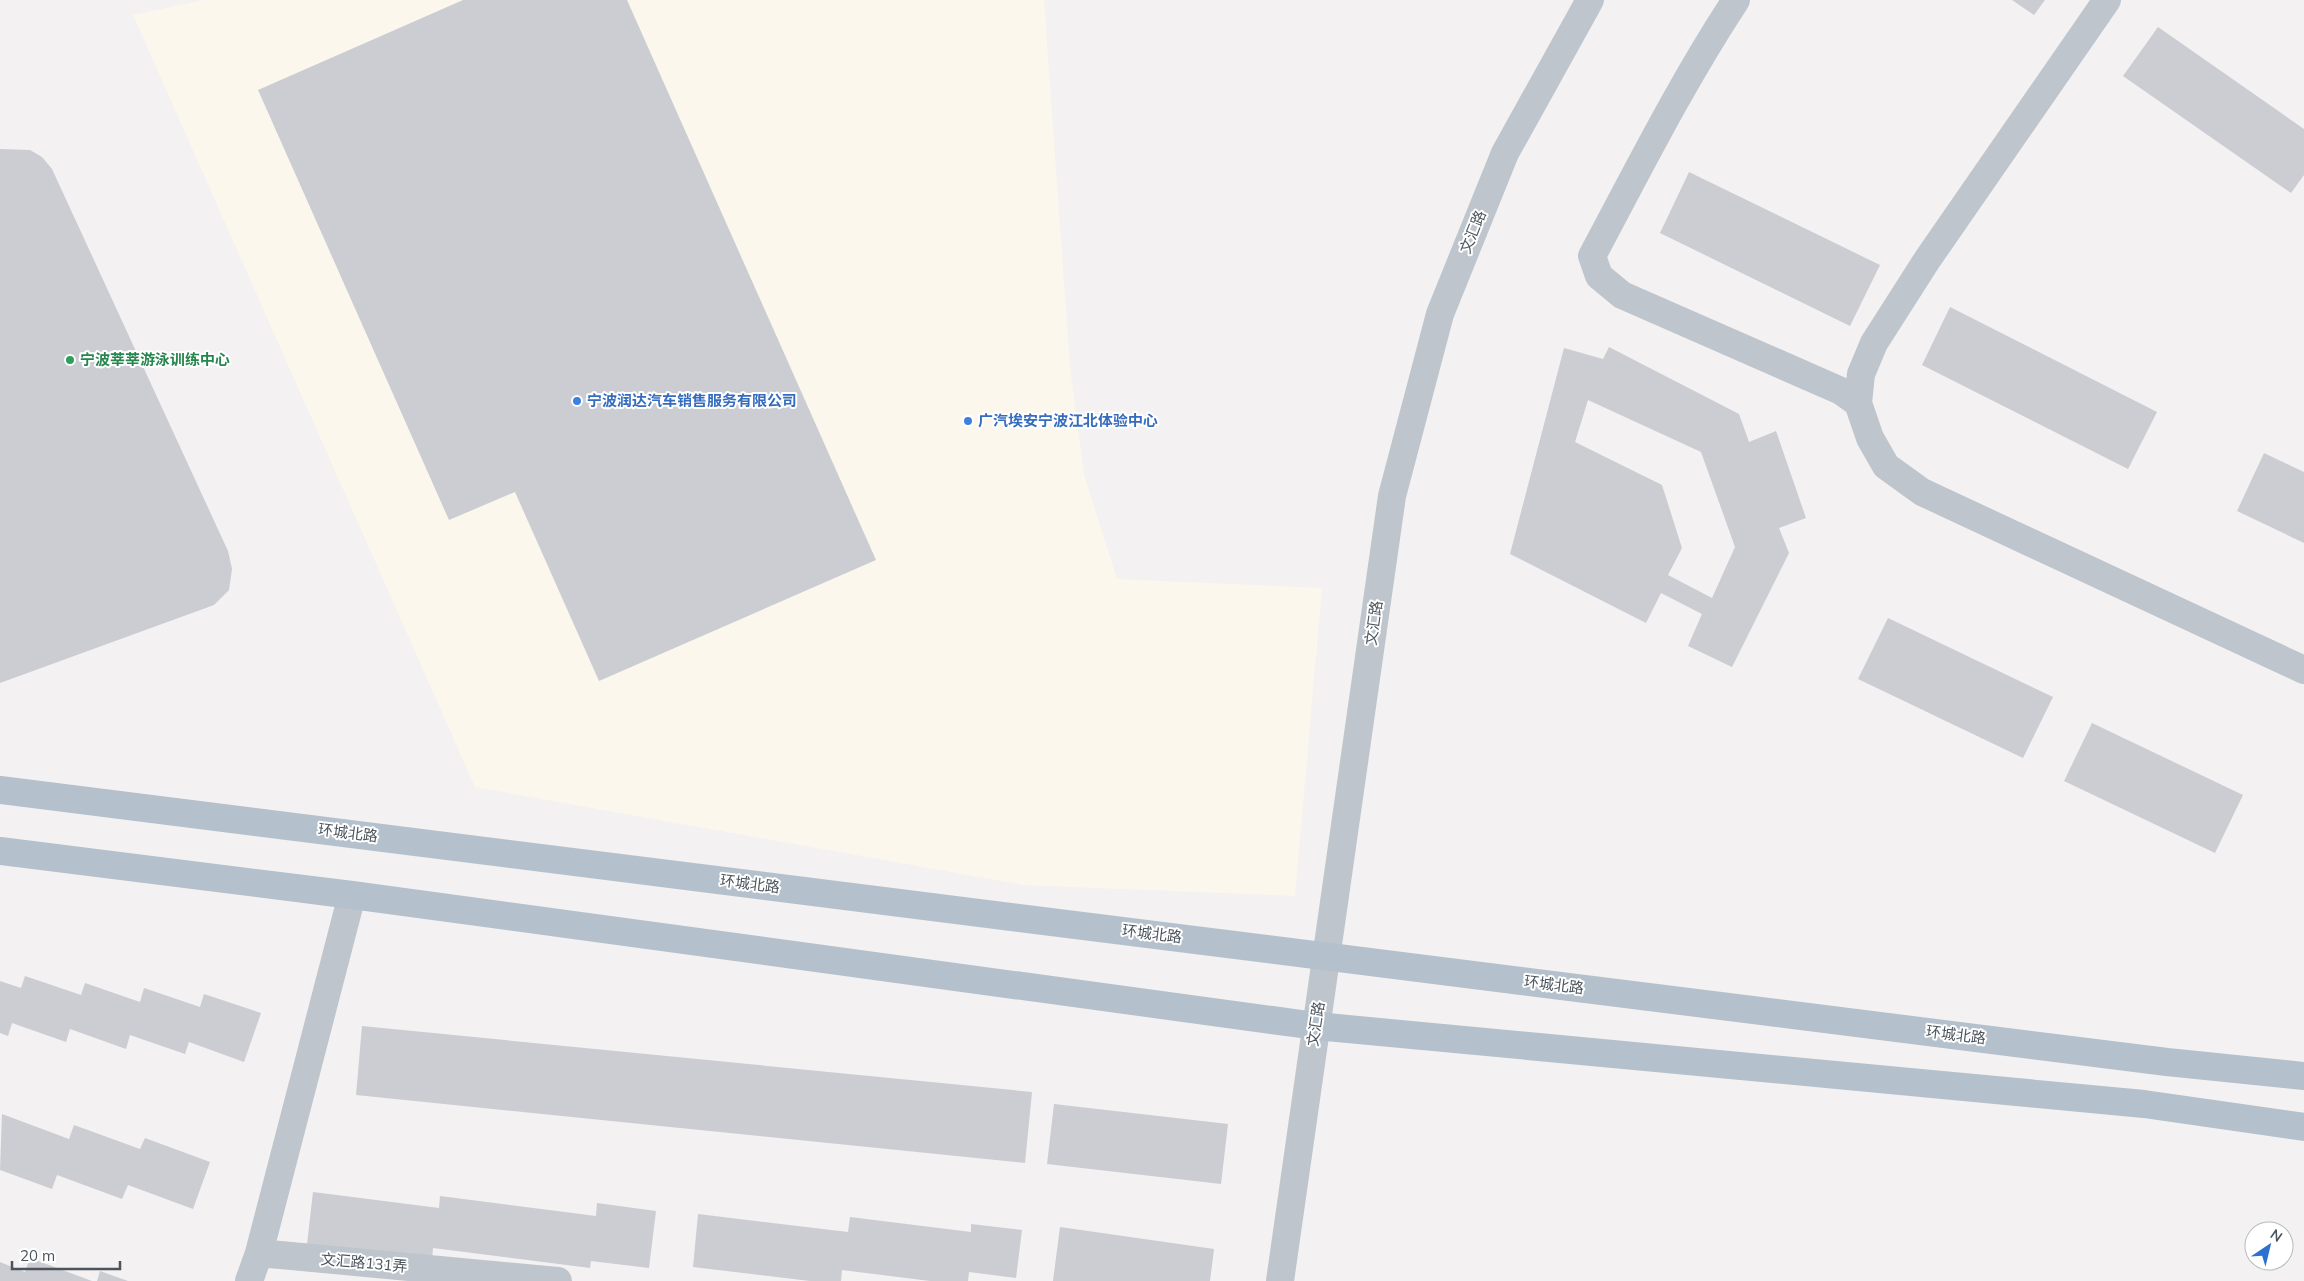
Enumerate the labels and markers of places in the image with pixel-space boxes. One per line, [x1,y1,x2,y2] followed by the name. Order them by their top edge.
[80,350,230,369] place label: 宁波莘莘游泳训练中心
[64,354,76,366] marker: 宁波莘莘游泳训练中心
[587,391,797,410] place label: 宁波润达汽车销售服务有限公司
[571,395,583,407] marker: 宁波润达汽车销售服务有限公司
[978,411,1158,430] place label: 广汽埃安宁波江北体验中心
[962,415,974,427] marker: 广汽埃安宁波江北体验中心

